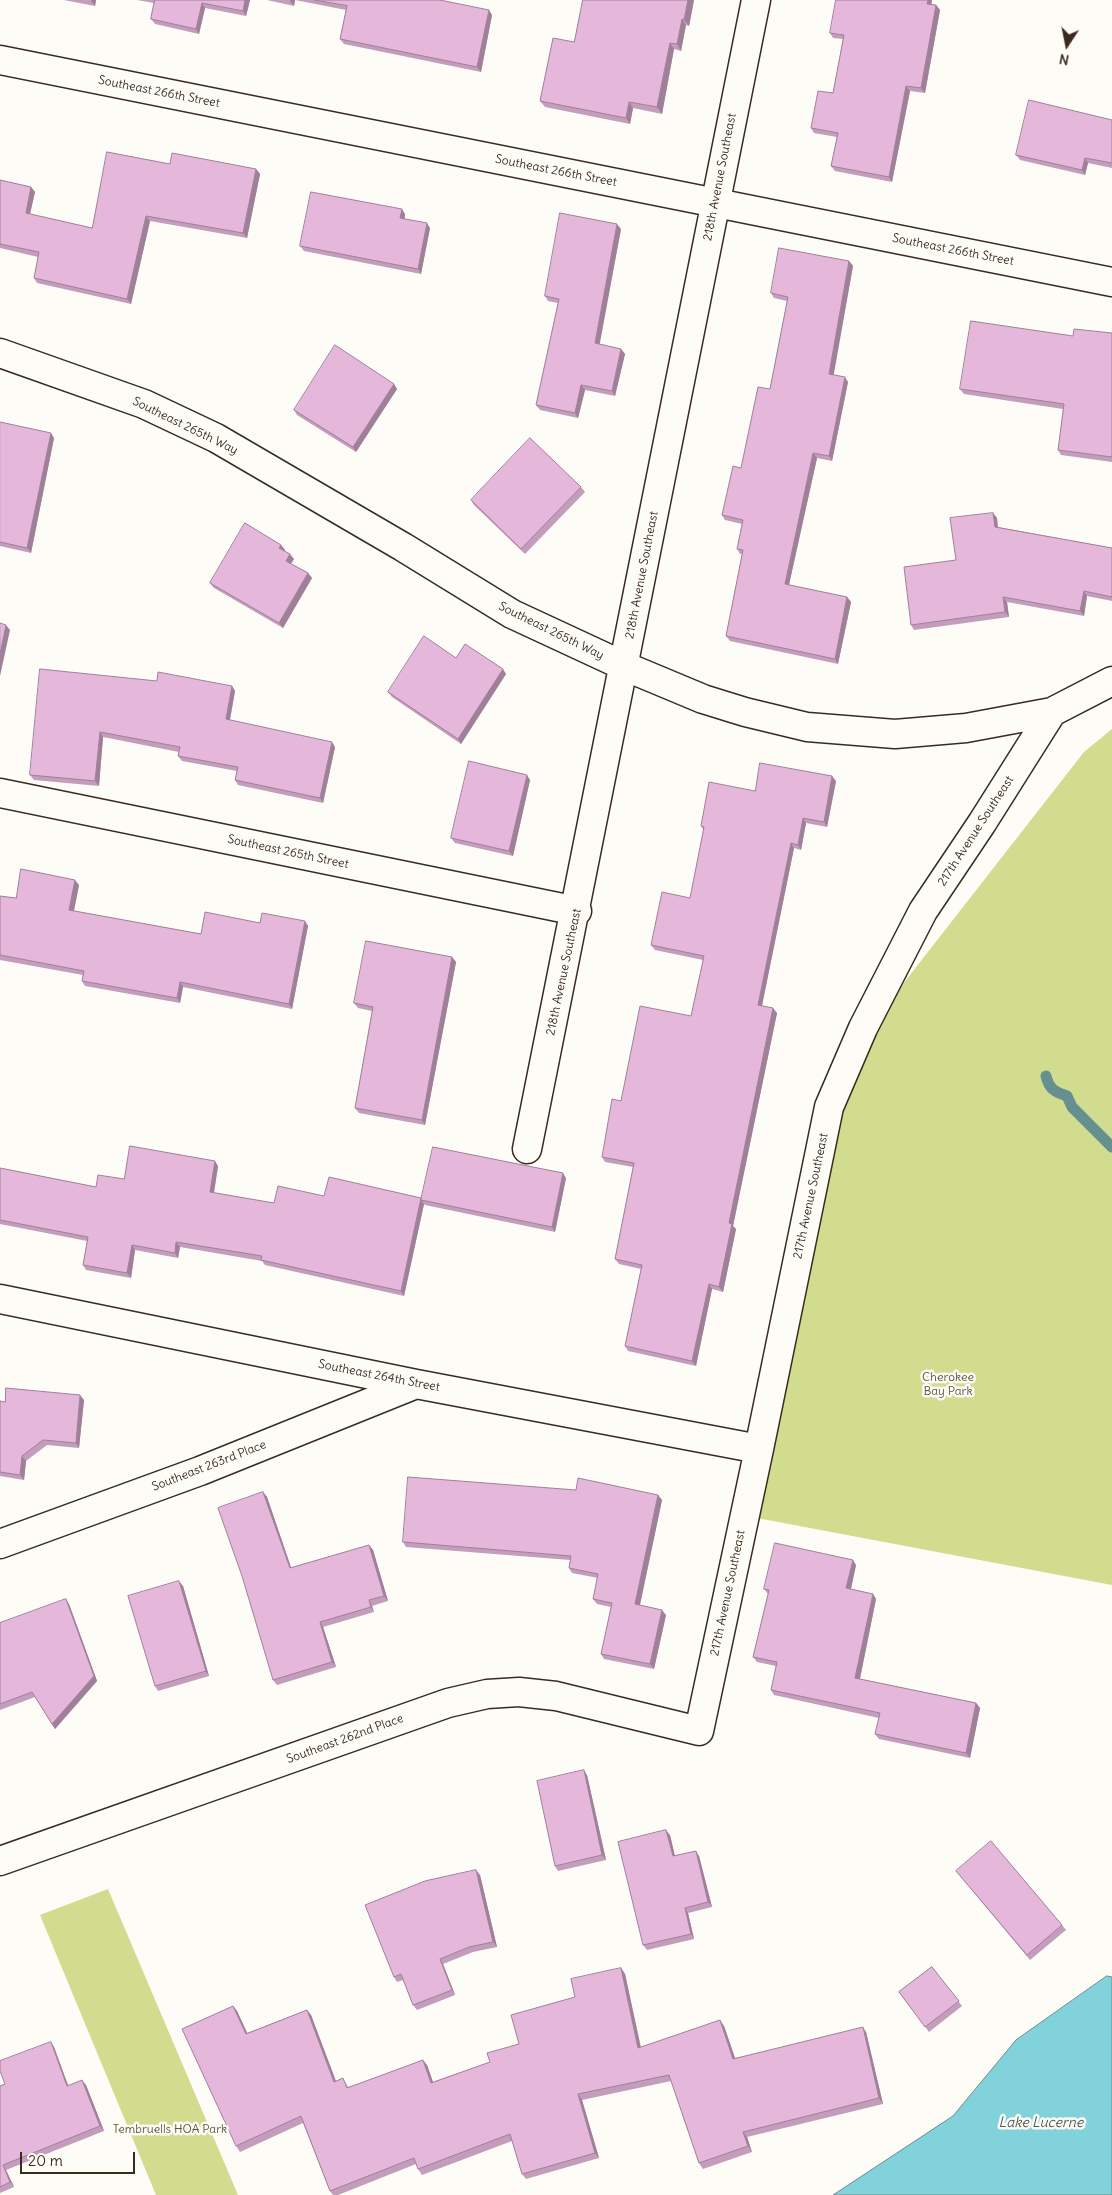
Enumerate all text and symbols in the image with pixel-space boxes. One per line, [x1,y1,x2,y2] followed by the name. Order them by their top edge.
[1042,20,1092,70] north arrow
[1058,50,1071,69] text: N
[97,73,221,111] street label: Southeast 266th Street
[701,112,739,242] street label: 218th Avenue Southeast
[494,152,618,190] street label: Southeast 266th Street
[891,231,1015,269] street label: Southeast 266th Street
[130,394,240,458] street label: Southeast 265th Way
[623,510,661,640] street label: 218th Avenue Southeast
[496,599,606,663] street label: Southeast 265th Way
[935,773,1017,889] street label: 217th Avenue Southeast
[226,832,350,872] street label: Southeast 265th Street
[544,907,584,1037] street label: 218th Avenue Southeast
[791,1132,831,1260] street label: 217th Avenue Southeast
[317,1357,441,1395] street label: Southeast 264th Street
[922,1371,974,1399] park label: Cherokee Bay Park
[150,1438,268,1494] street label: Southeast 263rd Place
[708,1529,748,1657] street label: 217th Avenue Southeast
[285,1711,405,1767] street label: Southeast 262nd Place
[999,2115,1083,2131] water label: Lake Lucerne
[113,2123,227,2137] park label: Tembruells HOA Park
[22,2142,138,2174] scale bar
[28,2151,63,2170] text: 20 m

